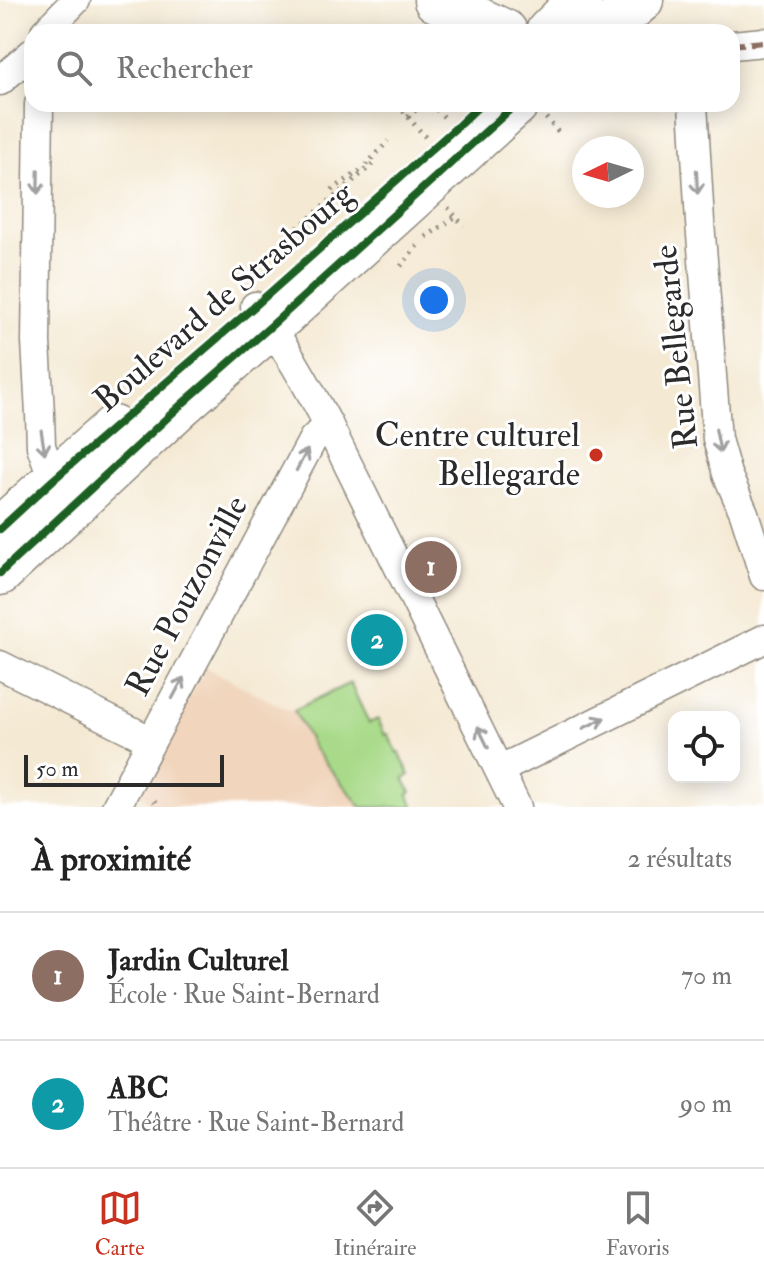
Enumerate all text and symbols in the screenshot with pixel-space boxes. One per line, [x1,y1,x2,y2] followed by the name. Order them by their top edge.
[24,24,740,112] search box
[52,46,96,90] icon: search
[116,50,253,87] text: Rechercher
[572,136,644,208] north arrow
[30,168,46,195] one-way arrow
[690,168,705,195] one-way arrow
[85,172,364,422] street label: Boulevard de Strasbourg
[644,243,708,451] street label: Rue Bellegarde
[414,280,454,320] your location
[375,414,580,496] place label: Centre culturel Bellegarde
[36,428,51,454] one-way arrow
[712,428,727,453] one-way arrow
[587,446,605,464] marker: Centre culturel Bellegarde
[294,449,310,472] one-way arrow
[116,488,258,704] street label: Rue Pouzonville
[405,537,457,597] pin: 1
[351,610,403,670] pin: 2
[171,677,186,701] one-way arrow
[668,711,740,783] map controls
[668,711,740,783] button: locate
[582,715,606,730] one-way arrow
[475,725,490,749] one-way arrow
[24,751,224,787] scale bar
[36,755,78,783] text: 50 m
[32,838,191,881] text: À proximité
[628,843,732,875] text: 2 résultats
[108,942,289,979] text: Jardin Culturel
[53,960,63,992] text: 1
[681,960,732,992] text: 70 m
[108,979,380,1011] text: École · Rue Saint-Bernard
[108,1070,169,1107] text: ABC
[51,1088,65,1120] text: 2
[680,1088,732,1120] text: 90 m
[108,1107,404,1139] text: Théâtre · Rue Saint-Bernard
[95,1186,144,1262] tab: Carte
[334,1186,416,1262] tab: Itinéraire
[606,1186,669,1262] tab: Favoris

